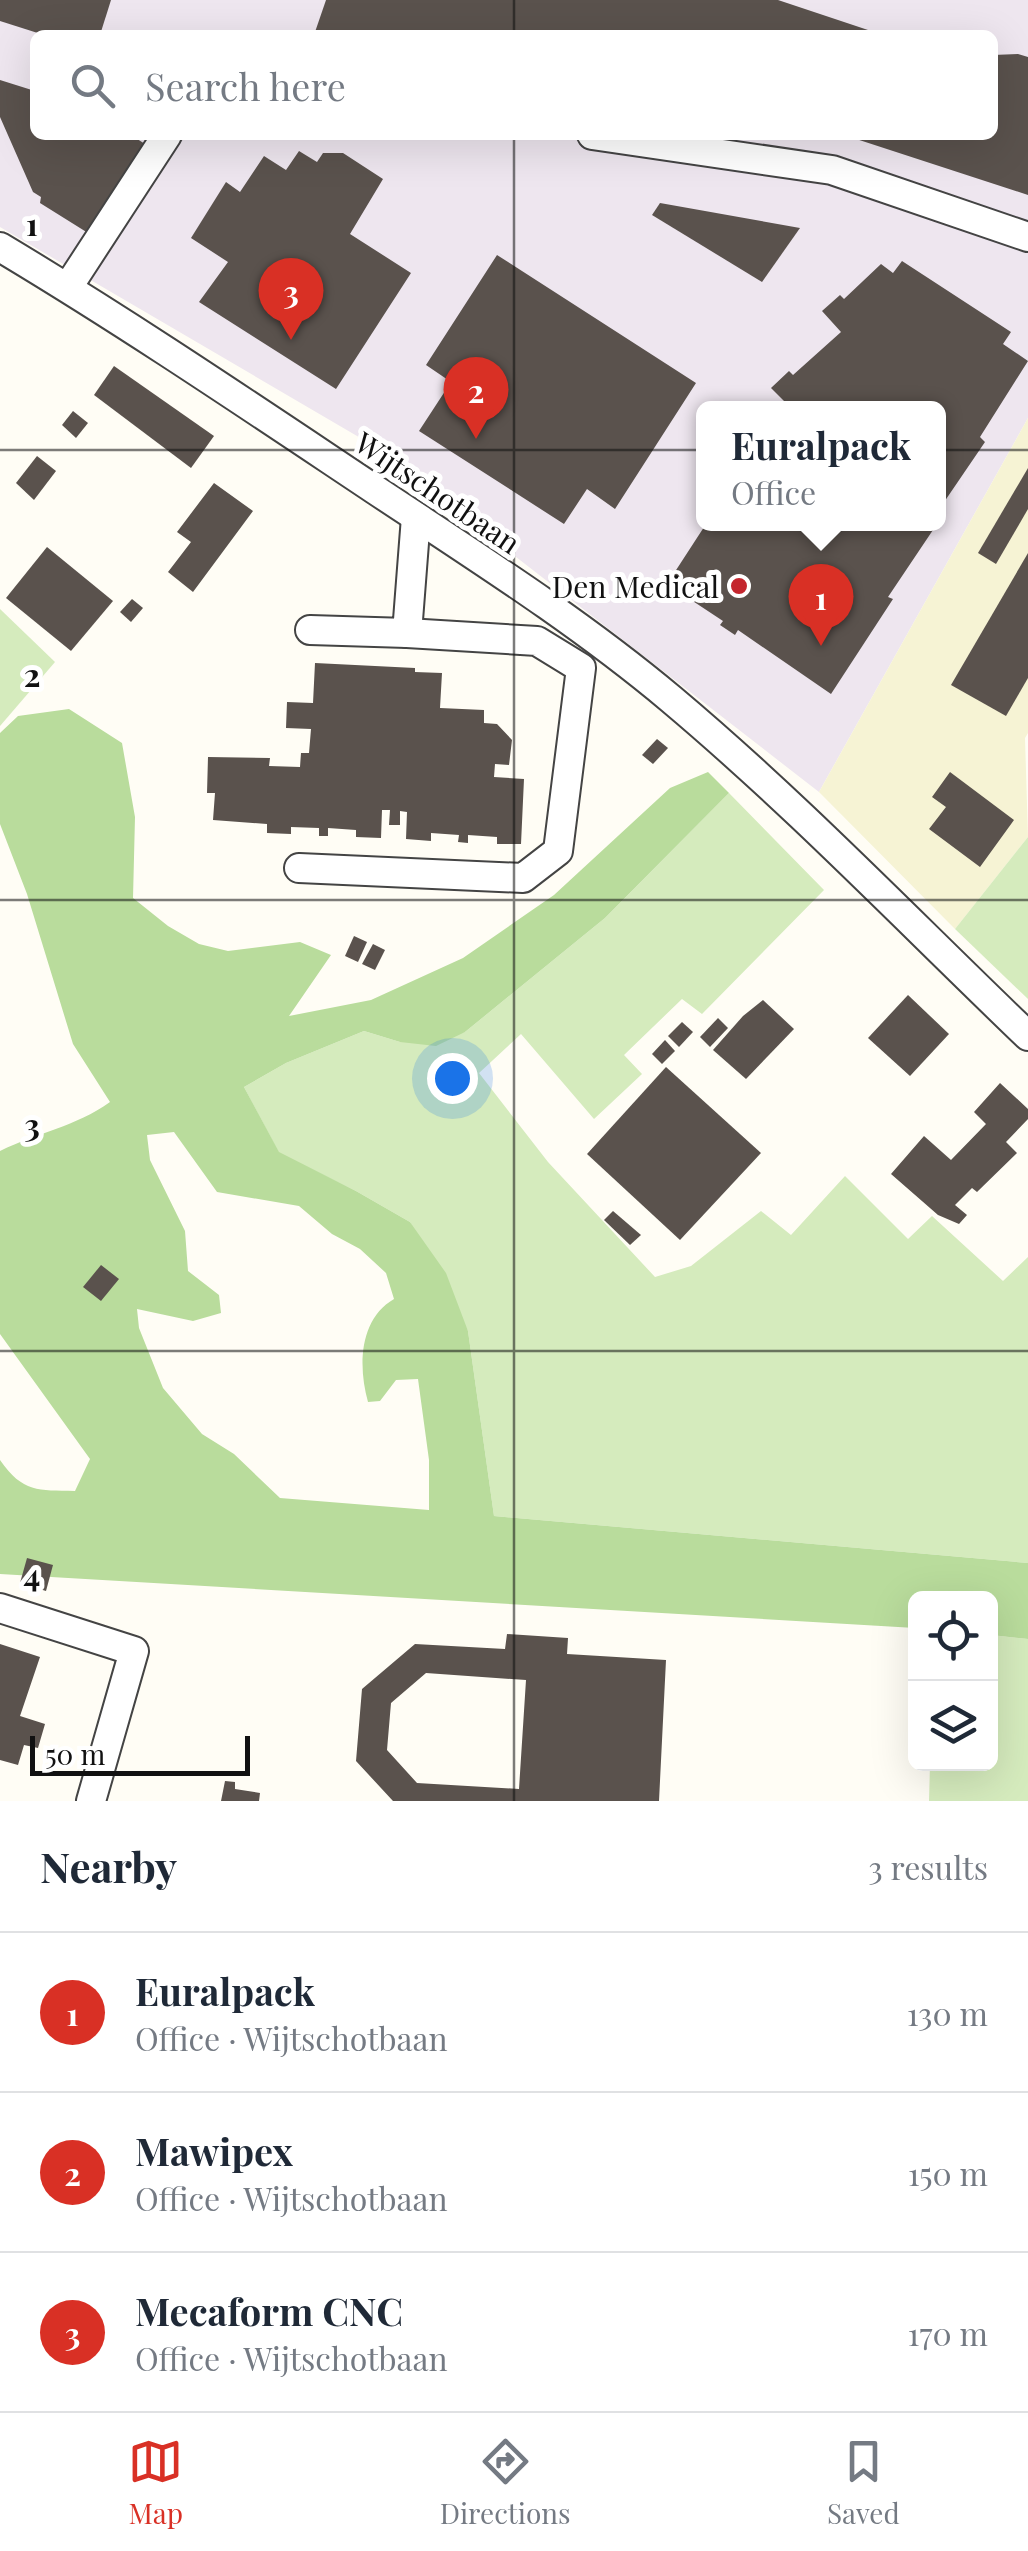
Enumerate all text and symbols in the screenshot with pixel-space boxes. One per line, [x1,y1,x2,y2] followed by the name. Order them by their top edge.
[30,30,998,140] search box
[65,58,120,113] icon: search
[145,60,346,111] text: Search here
[26,201,38,244] text: 1
[258,258,324,340] pin: 3
[444,356,508,439] pin: 2
[696,401,946,531] popup
[731,419,911,470] text: Euralpack
[347,421,529,562] street label: Wijtschotbaan
[731,470,816,513] text: Office
[788,564,854,646] pin: 1
[552,566,719,606] place label: Den Medical
[728,575,750,597] marker: Den Medical
[24,652,40,695] text: 2
[427,1053,478,1104] your location
[24,1102,40,1145] text: 3
[24,1552,40,1595] text: 4
[908,1591,998,1771] map controls
[908,1591,998,1681] button: locate
[908,1681,998,1771] button: layers
[30,1731,250,1776] scale bar
[45,1735,105,1772] text: 50 m
[40,1838,177,1894] text: Nearby
[868,1845,988,1888] text: 3 results
[135,1965,315,2016] text: Euralpack
[66,1991,79,2034] text: 1
[907,1991,988,2034] text: 130 m
[135,2016,448,2059] text: Office · Wijtschotbaan
[135,2125,293,2176] text: Mawipex
[64,2151,81,2194] text: 2
[908,2151,988,2194] text: 150 m
[135,2176,448,2219] text: Office · Wijtschotbaan
[135,2285,403,2336] text: Mecaform CNC
[65,2311,80,2354] text: 3
[908,2311,988,2354] text: 170 m
[135,2336,448,2379] text: Office · Wijtschotbaan
[128,2434,183,2531] tab: Map
[440,2434,571,2531] tab: Directions
[827,2434,900,2531] tab: Saved

